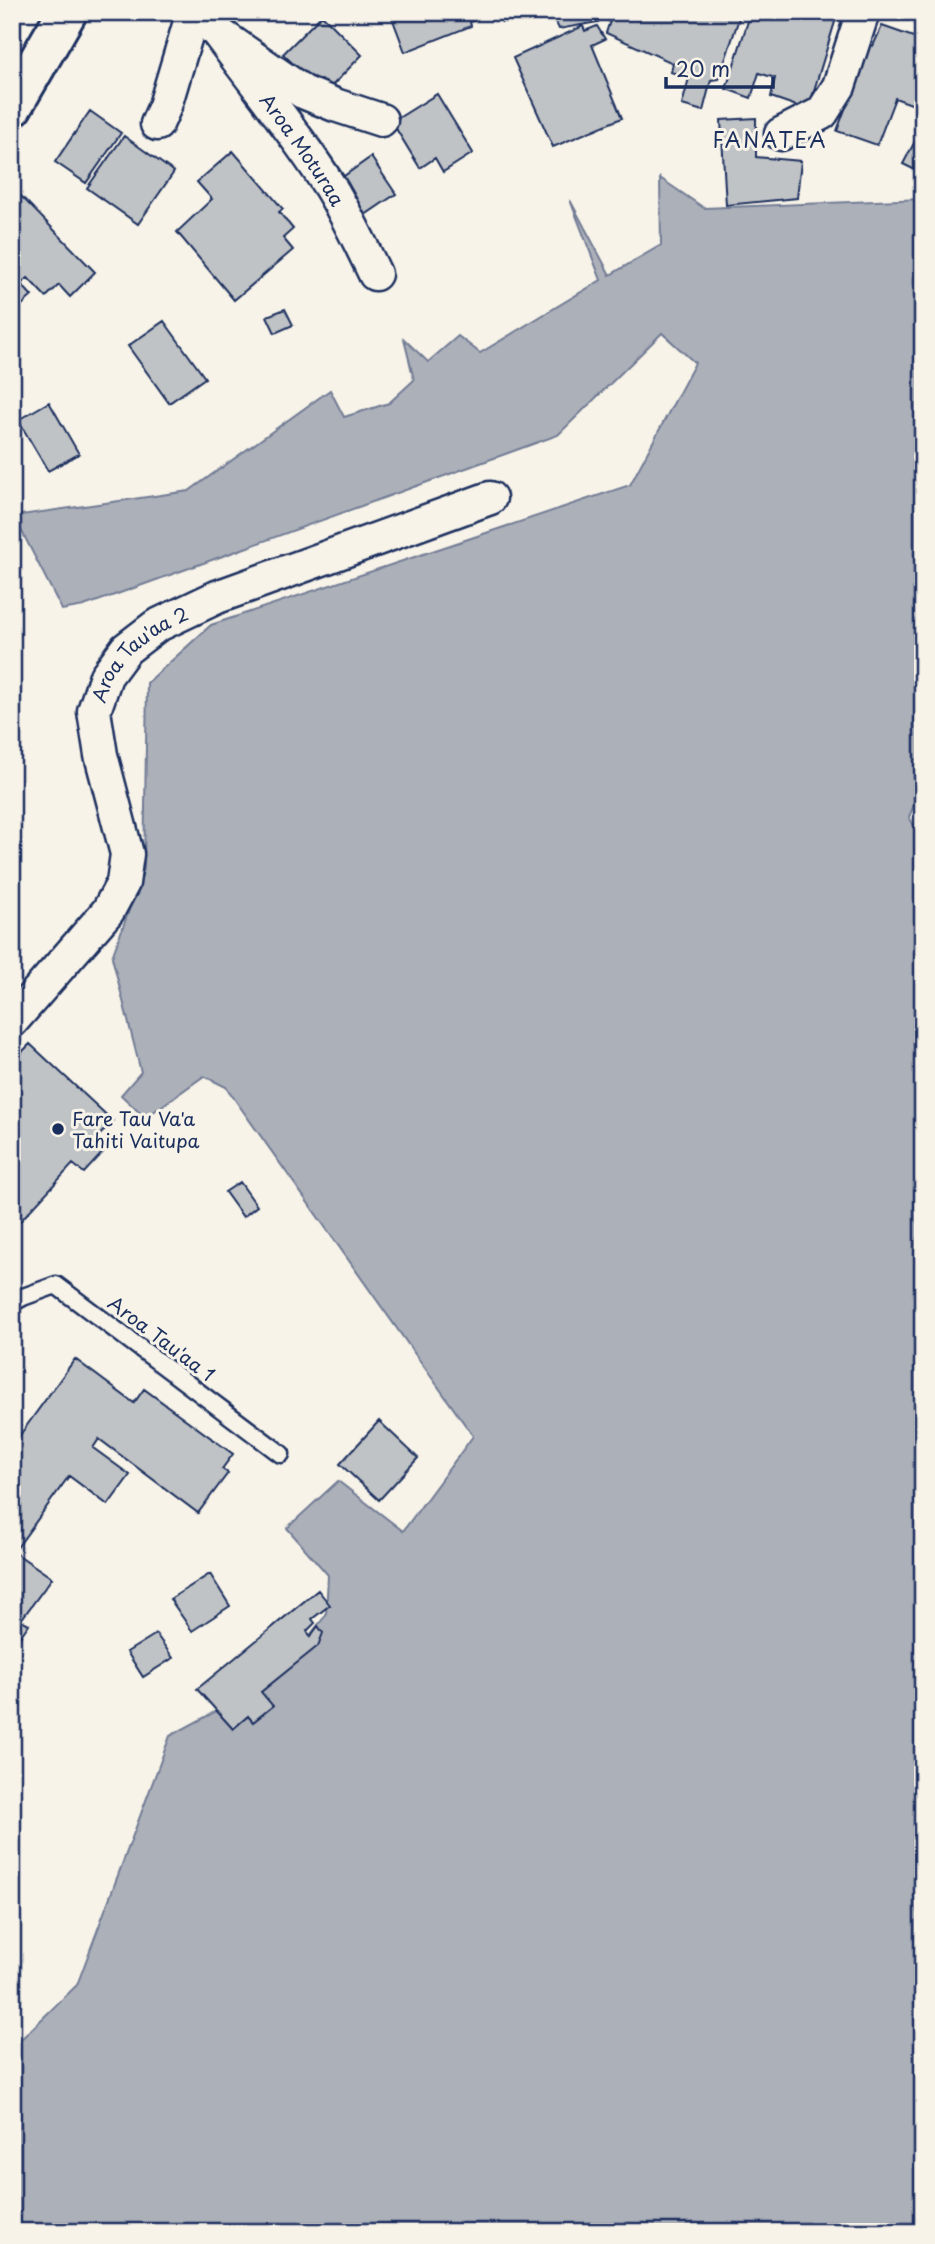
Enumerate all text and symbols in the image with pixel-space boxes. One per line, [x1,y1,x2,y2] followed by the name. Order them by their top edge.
[666,46,772,90] scale bar
[676,52,730,84] text: 20 m
[254,87,352,211] street label: Aroa Moturaa
[712,123,828,155] district label: FANATEA
[84,599,192,706] street label: Aroa Tau'aa 2
[72,1104,200,1154] place label: Fare Tau Va'a Tahiti Vaitupa
[50,1121,66,1137] marker: Fare Tau Va'a Tahiti Vaitupa
[103,1289,221,1387] street label: Aroa Tau'aa 1

